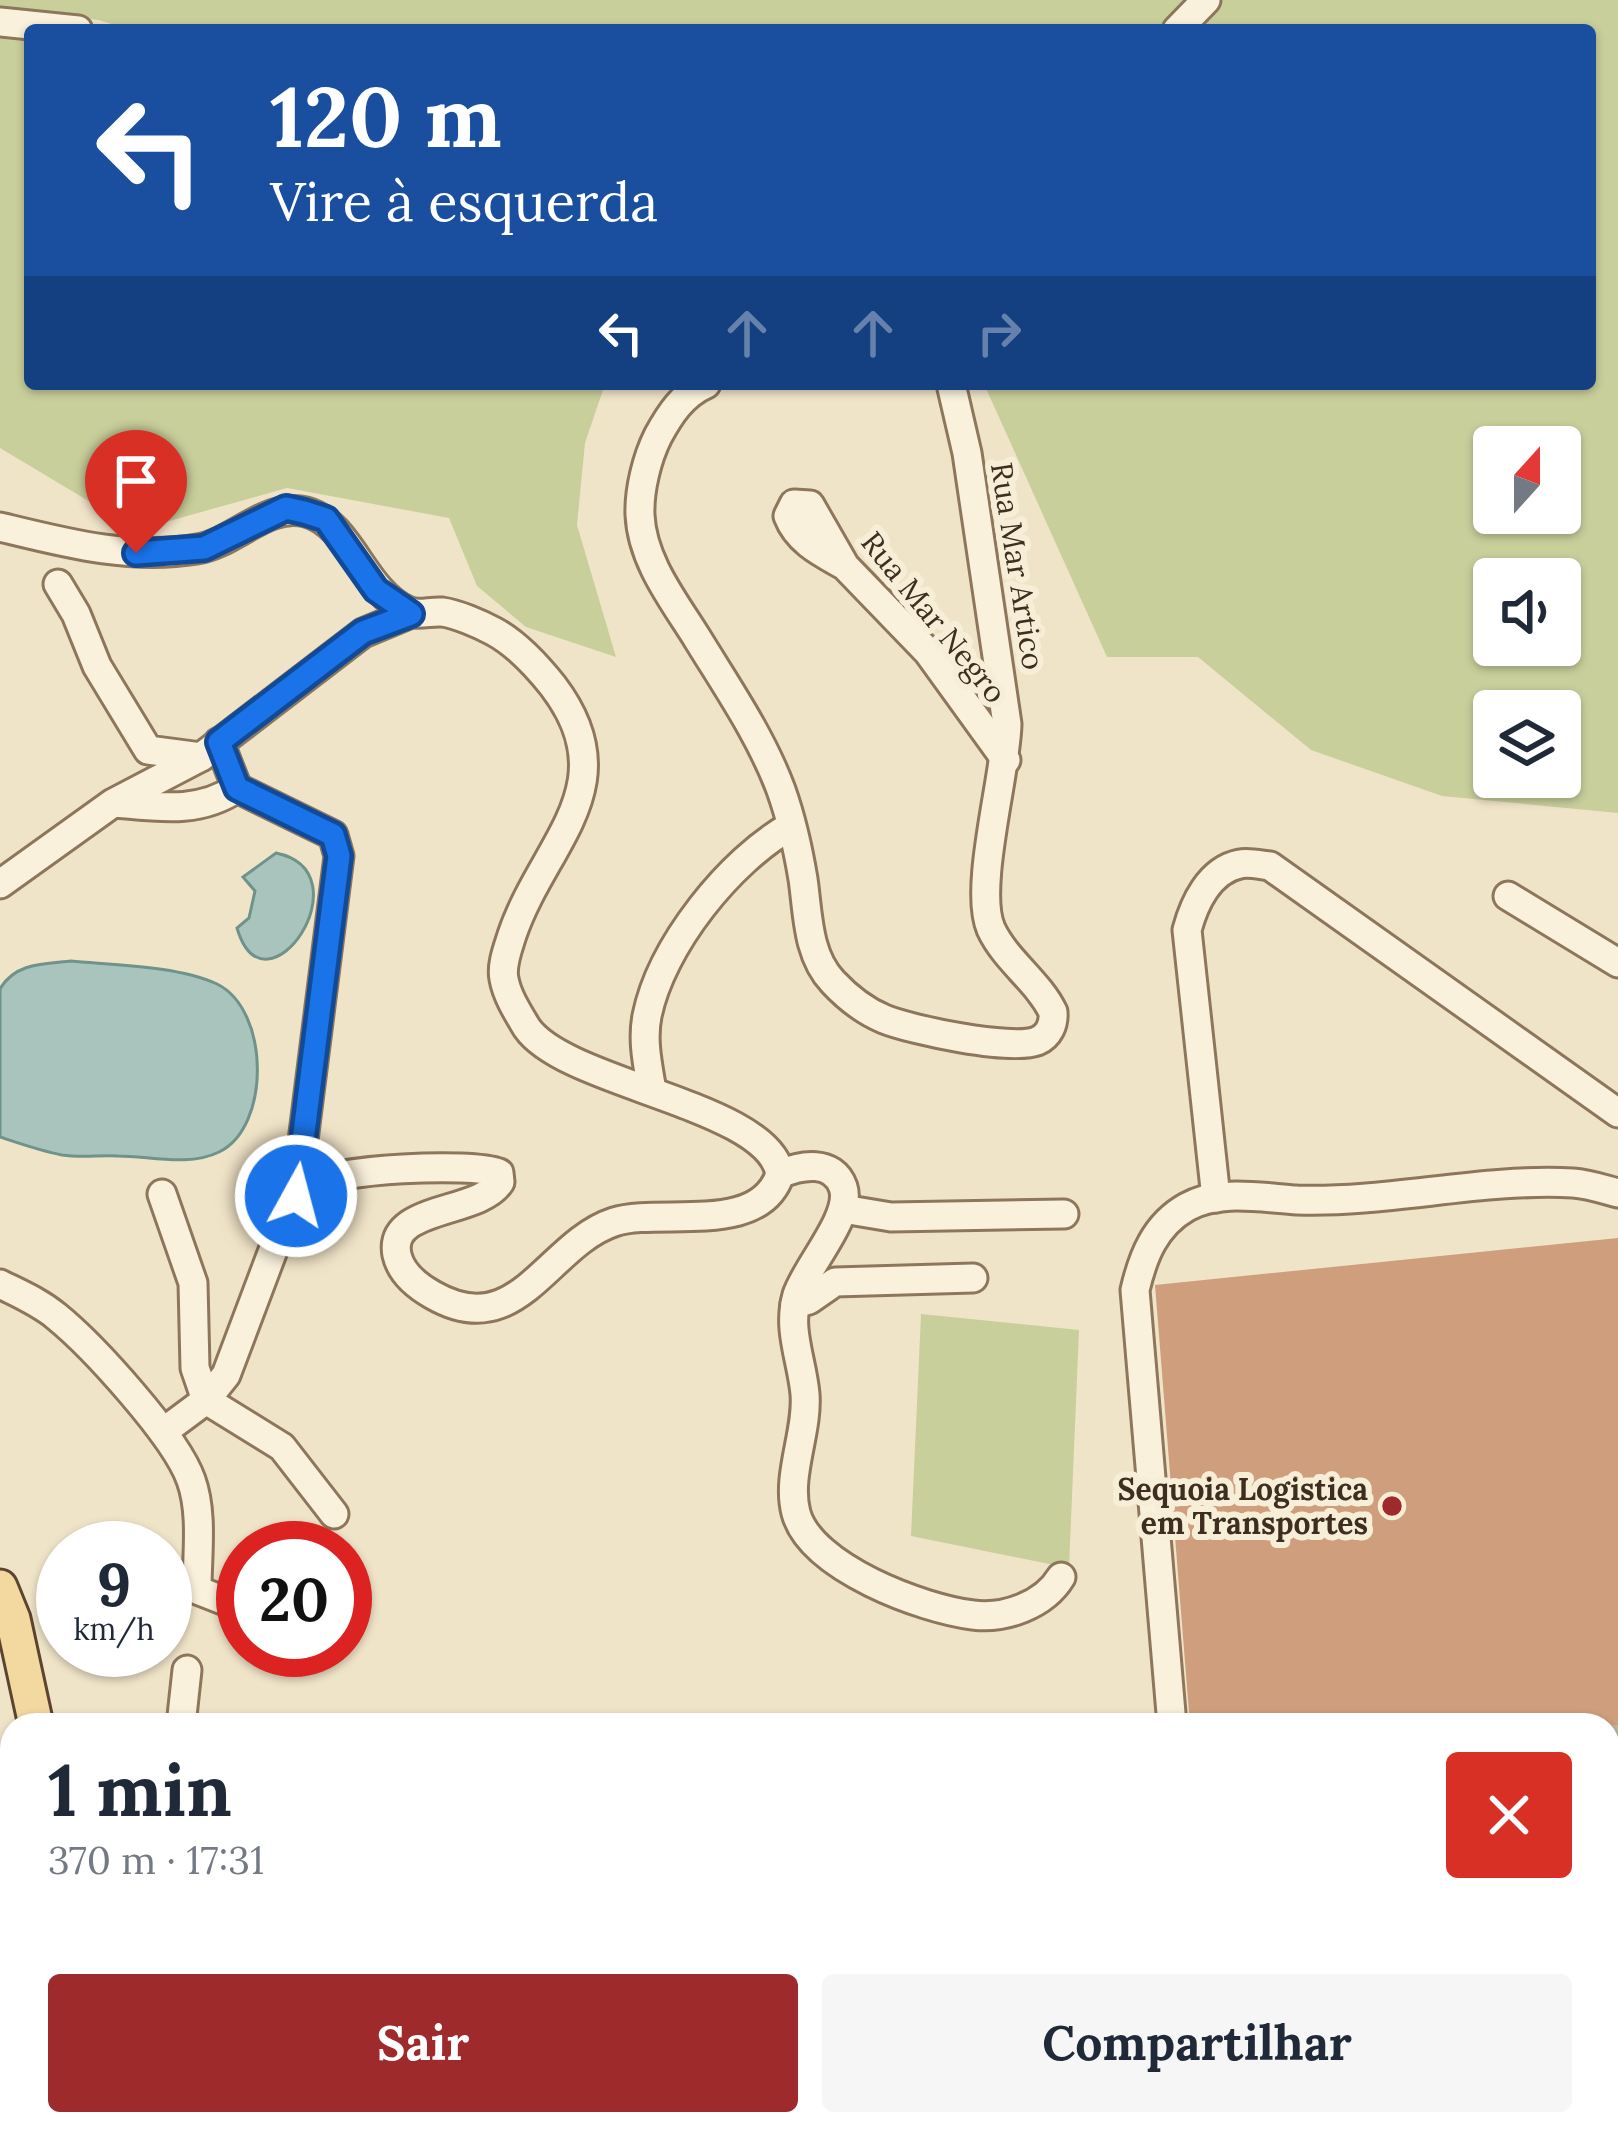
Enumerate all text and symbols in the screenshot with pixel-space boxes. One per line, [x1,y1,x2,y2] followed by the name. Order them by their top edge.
[270,62,502,170] text: 120 m
[72,72,228,228] icon: left
[270,167,658,236] text: Vire à esquerda
[588,300,654,366] icon: left
[714,300,780,366] icon: ahead
[840,300,906,366] icon: ahead
[966,300,1032,366] icon: right
[1473,426,1581,534] north arrow
[1473,426,1581,798] map controls
[85,430,187,553] pin
[103,448,169,514] icon: arrive
[983,460,1053,672] street label: Rua Mar Artico
[852,524,1015,711] street label: Rua Mar Negro
[1473,558,1581,666] button: sound
[1473,690,1581,798] button: layers
[233,1133,359,1259] position arrow
[1118,1470,1368,1542] place label: Sequoia Logistica em Transportes
[1379,1493,1405,1519] marker: Sequoia Logistica em Transportes
[216,1521,372,1677] speed limit sign: 20
[97,1546,131,1622] text: 9
[73,1610,155,1648] text: km/h
[48,1744,232,1836] text: 1 min
[1446,1752,1572,1878] button: close
[48,1835,264,1885] text: 370 m · 17:31
[48,1974,798,2112] button: Sair
[822,1974,1572,2112] button: Compartilhar

